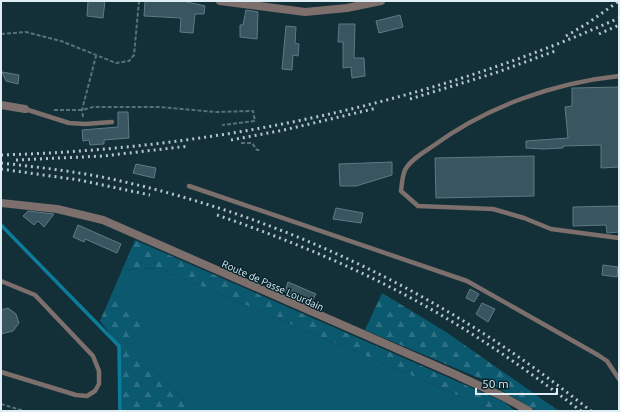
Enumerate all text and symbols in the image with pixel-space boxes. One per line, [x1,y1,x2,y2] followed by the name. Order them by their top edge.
[220,258,325,313] street label: Route de Passe Lourdain
[476,370,557,396] scale bar
[482,377,509,390] text: 50 m

